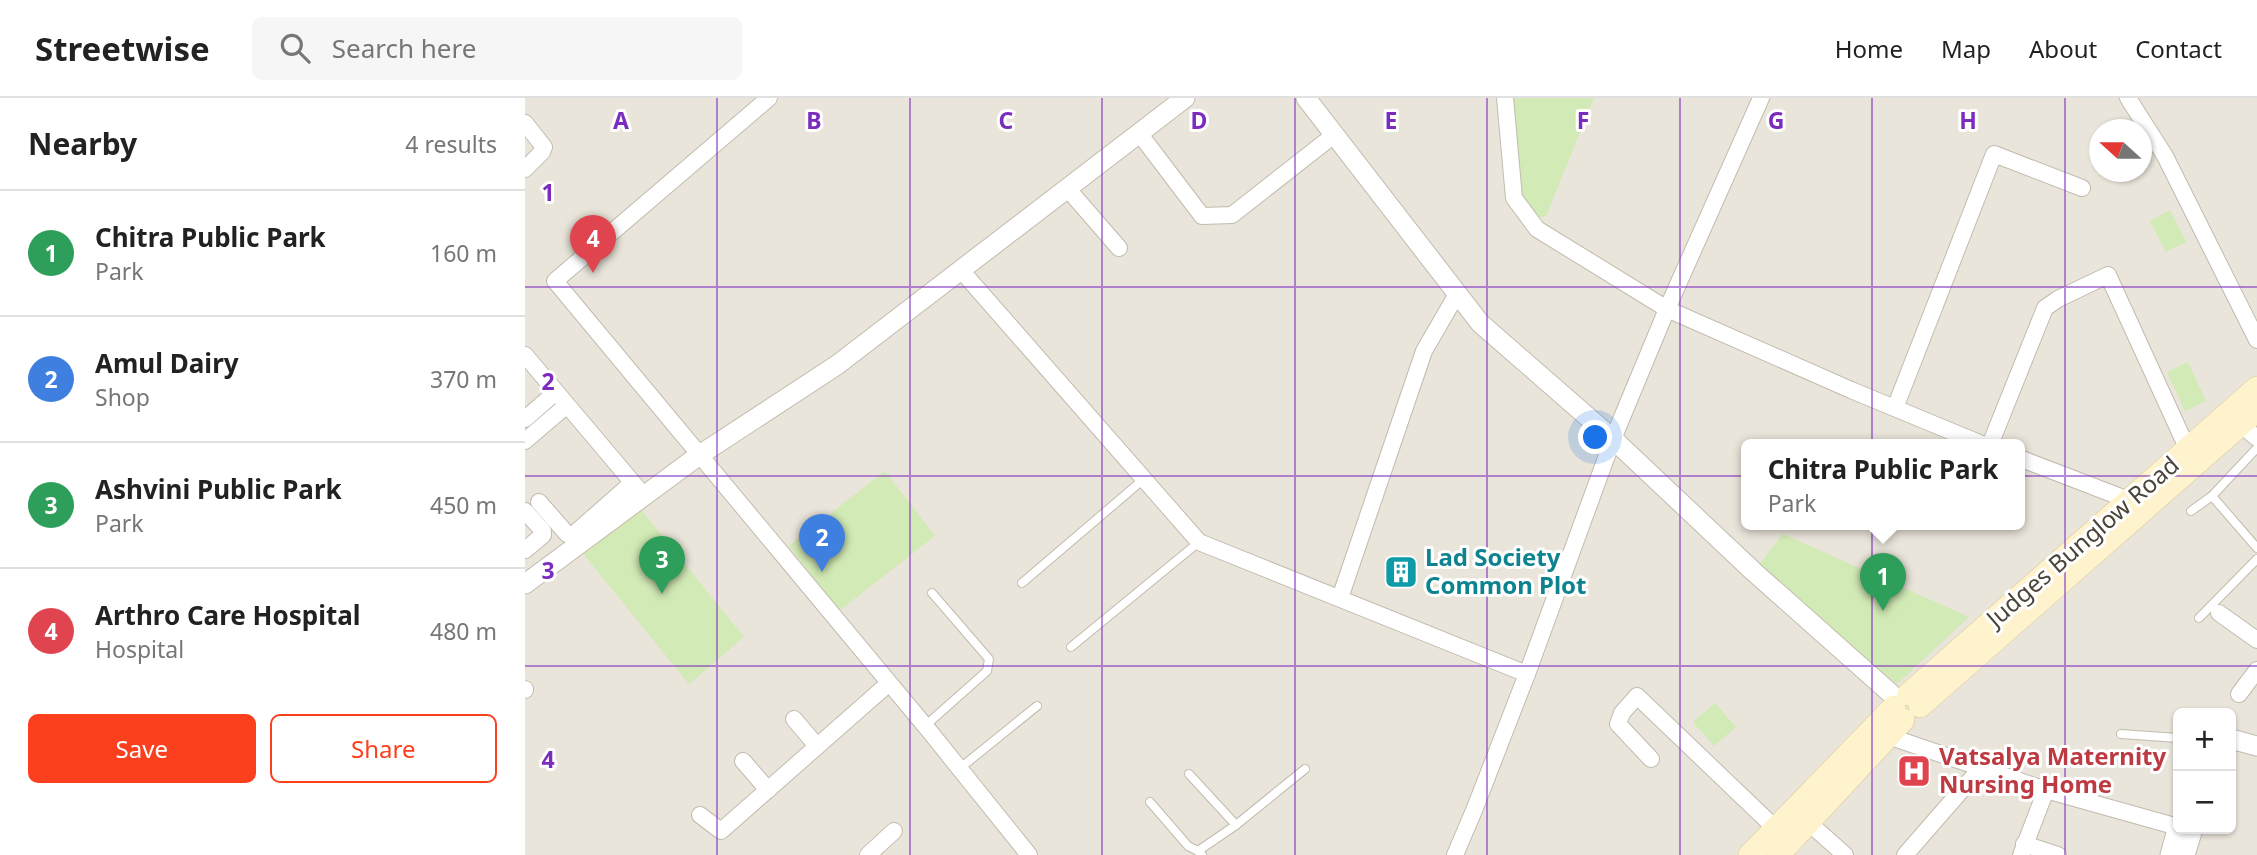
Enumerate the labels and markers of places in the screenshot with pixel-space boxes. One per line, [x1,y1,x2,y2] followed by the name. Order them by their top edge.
[570,215,616,273] pin: 4
[799,514,845,572] pin: 2
[639,536,685,594] pin: 3
[1425,540,1587,601] place label: Lad Society Common Plot
[1382,553,1420,591] building icon: Lad Society Common Plot
[1860,553,1906,611] pin: 1
[1939,739,2166,800] place label: Vatsalya Maternity Nursing Home
[1895,752,1933,790] hospital icon: Vatsalya Maternity Nursing Home

